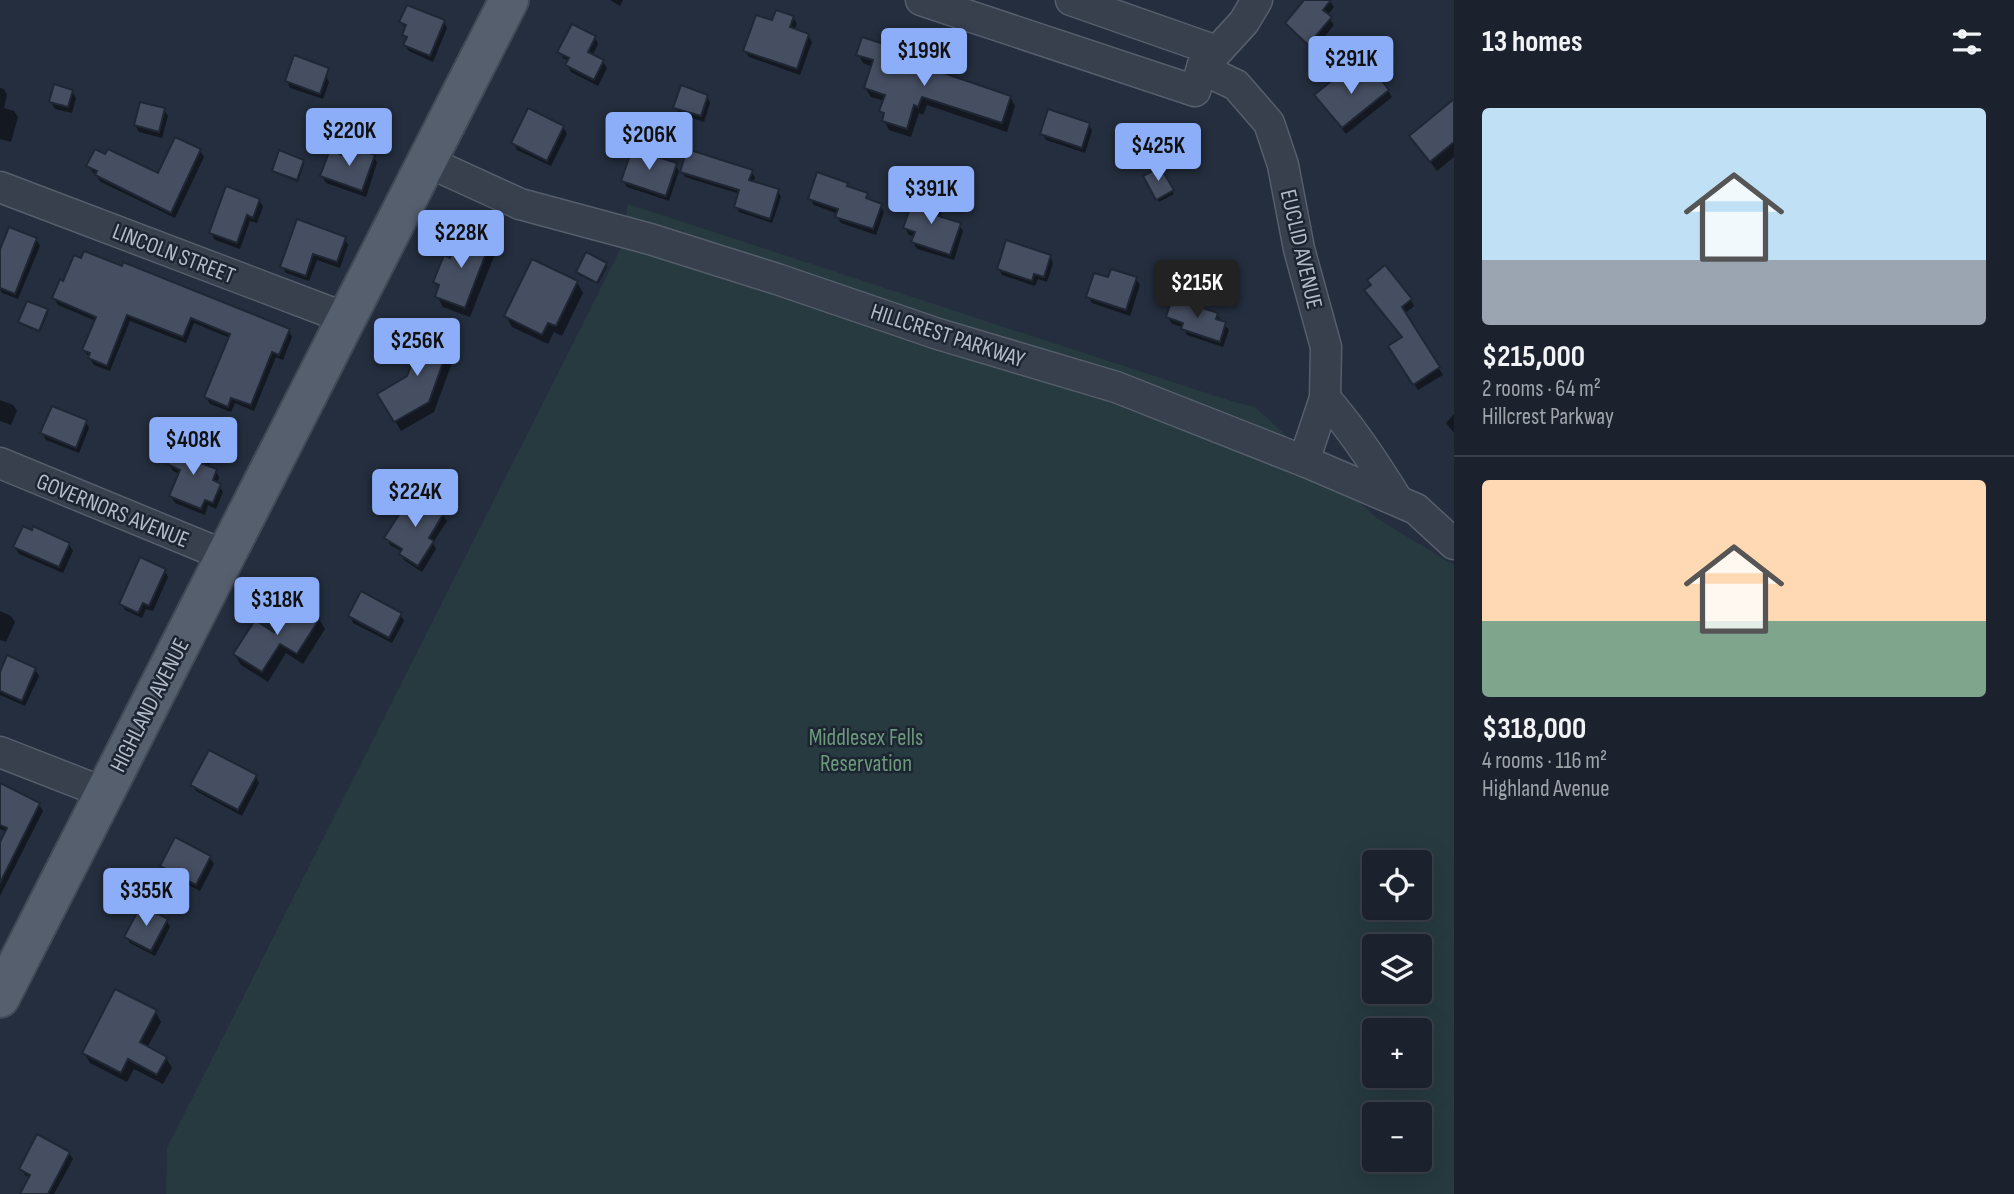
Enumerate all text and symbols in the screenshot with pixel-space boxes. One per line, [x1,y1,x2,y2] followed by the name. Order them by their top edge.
[1948,23,1986,61] icon: filters
[1482,24,1583,60] text: 13 homes
[875,28,973,88] pin: $199K
[1302,36,1400,96] pin: $291K
[897,37,951,65] text: $199K
[1324,45,1378,73] text: $291K
[300,108,398,168] pin: $220K
[600,113,698,172] pin: $206K
[322,117,376,145] text: $220K
[622,121,676,149] text: $206K
[1109,124,1207,183] pin: $425K
[1131,132,1185,160] text: $425K
[1671,154,1797,280] icon: home
[882,166,980,226] pin: $391K
[904,175,958,203] text: $391K
[1274,187,1328,312] street label: EUCLID AVENUE
[412,210,510,270] pin: $228K
[108,218,239,290] street label: LINCOLN STREET
[434,219,488,247] text: $228K
[1148,260,1246,320] pin: $215K
[1171,269,1223,297] text: $215K
[867,298,1029,374] street label: HILLCREST PARKWAY
[368,318,466,378] pin: $256K
[390,327,444,355] text: $256K
[1482,339,1585,375] text: $215,000
[1482,375,1601,403] text: 2 rooms · 64 m²
[1482,403,1614,431] text: Hillcrest Parkway
[144,418,242,477] pin: $408K
[165,426,221,454] text: $408K
[32,468,193,554] street label: GOVERNORS AVENUE
[366,470,464,529] pin: $224K
[388,478,442,506] text: $224K
[1671,526,1797,652] icon: home
[228,578,326,637] pin: $318K
[250,586,304,614] text: $318K
[104,634,196,777] street label: HIGHLAND AVENUE
[1482,711,1586,747] text: $318,000
[809,724,923,778] park label: Middlesex Fells Reservation
[1482,747,1607,775] text: 4 rooms · 116 m²
[1482,775,1609,803] text: Highland Avenue
[1362,850,1432,1172] map controls
[1362,850,1432,920] button: locate
[97,869,195,928] pin: $355K
[119,877,173,905] text: $355K
[1362,934,1432,1004] button: layers
[1362,1018,1432,1088] button: +
[1362,1102,1432,1172] button: −

